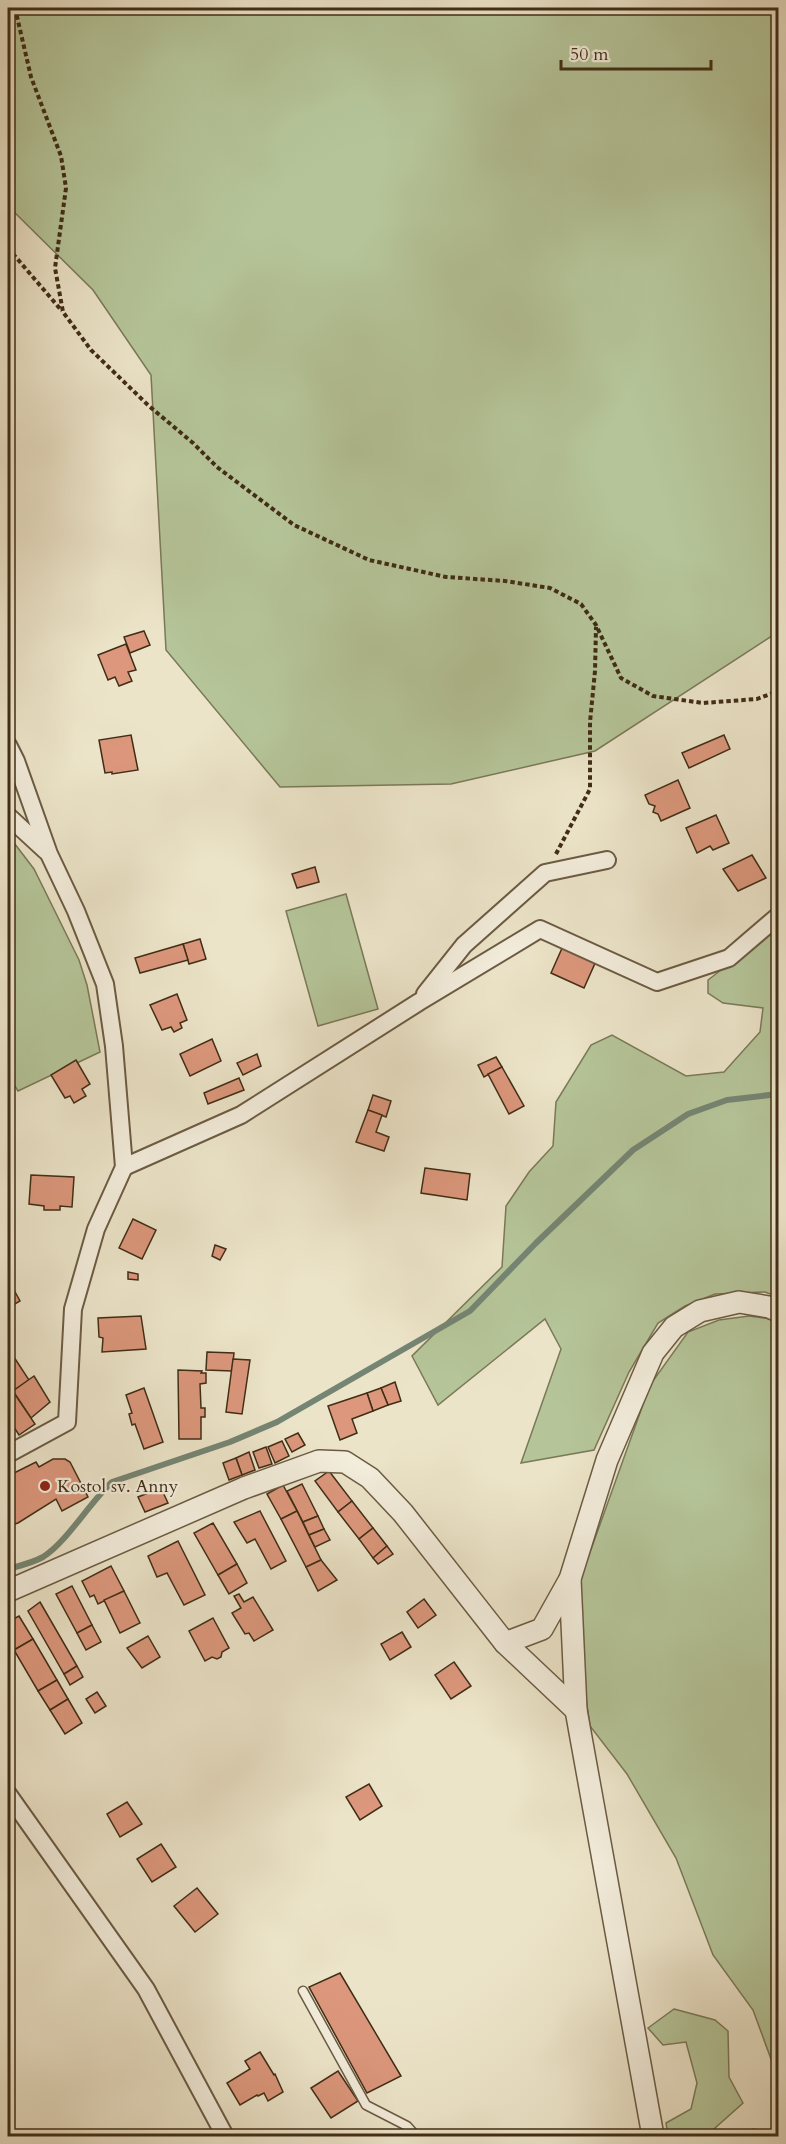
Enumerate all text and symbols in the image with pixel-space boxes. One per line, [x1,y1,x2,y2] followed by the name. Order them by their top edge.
[561,33,711,71] scale bar
[570,42,609,67] text: 50 m
[57,1474,179,1499] place label: Kostol sv. Anny
[38,1479,52,1493] marker: Kostol sv. Anny

